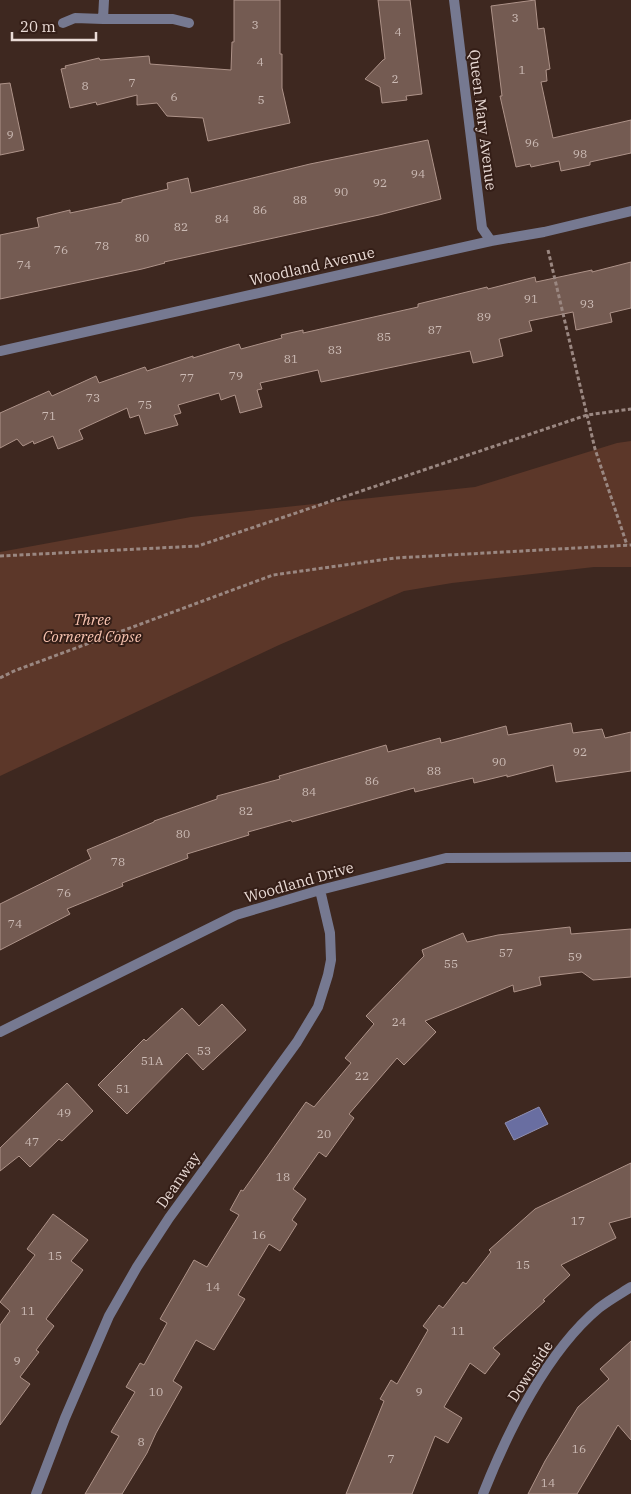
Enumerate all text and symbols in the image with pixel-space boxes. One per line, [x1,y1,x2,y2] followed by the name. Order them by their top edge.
[12,10,96,42] scale bar
[511,10,519,25] house number: 3
[20,17,56,36] text: 20 m
[251,17,259,32] house number: 3
[394,24,402,39] house number: 4
[465,48,501,192] street label: Queen Mary Avenue
[256,54,264,69] house number: 4
[518,62,526,77] house number: 1
[391,71,399,86] house number: 2
[128,75,136,90] house number: 7
[81,78,89,93] house number: 8
[170,89,178,104] house number: 6
[257,92,265,107] house number: 5
[6,127,14,142] house number: 9
[525,135,539,150] house number: 96
[573,146,587,161] house number: 98
[411,166,425,181] house number: 94
[373,175,387,190] house number: 92
[334,184,348,199] house number: 90
[293,192,307,207] house number: 88
[253,202,267,217] house number: 86
[215,211,229,226] house number: 84
[174,219,188,234] house number: 82
[135,230,149,245] house number: 80
[95,238,109,253] house number: 78
[54,242,68,257] house number: 76
[248,242,376,290] street label: Woodland Avenue
[17,257,31,272] house number: 74
[524,291,538,306] house number: 91
[580,296,594,311] house number: 93
[477,309,491,324] house number: 89
[428,322,442,337] house number: 87
[377,329,391,344] house number: 85
[328,342,342,357] house number: 83
[284,351,298,366] house number: 81
[229,368,243,383] house number: 79
[180,370,194,385] house number: 77
[86,390,100,405] house number: 73
[138,397,152,412] house number: 75
[42,408,56,423] house number: 71
[43,610,142,646] park label: Three Cornered Copse
[573,744,587,759] house number: 92
[492,754,506,769] house number: 90
[427,763,441,778] house number: 88
[365,773,379,788] house number: 86
[302,784,316,799] house number: 84
[239,803,253,818] house number: 82
[176,826,190,841] house number: 80
[111,854,125,869] house number: 78
[242,857,356,907] street label: Woodland Drive
[57,885,71,900] house number: 76
[8,916,22,931] house number: 74
[499,945,513,960] house number: 57
[568,949,582,964] house number: 59
[444,956,458,971] house number: 55
[392,1014,406,1029] house number: 24
[197,1043,211,1058] house number: 53
[141,1053,164,1068] house number: 51A
[355,1068,369,1083] house number: 22
[116,1081,130,1096] house number: 51
[57,1105,71,1120] house number: 49
[317,1126,331,1141] house number: 20
[25,1134,39,1149] house number: 47
[152,1148,204,1212] street label: Deanway
[276,1169,290,1184] house number: 18
[571,1213,585,1228] house number: 17
[252,1227,266,1242] house number: 16
[48,1248,62,1263] house number: 15
[516,1257,530,1272] house number: 15
[206,1279,220,1294] house number: 14
[21,1303,35,1318] house number: 11
[451,1323,465,1338] house number: 11
[503,1337,557,1405] street label: Downside
[13,1353,21,1368] house number: 9
[149,1384,163,1399] house number: 10
[415,1384,423,1399] house number: 9
[137,1434,145,1449] house number: 8
[572,1441,586,1456] house number: 16
[387,1451,395,1466] house number: 7
[541,1475,555,1490] house number: 14

